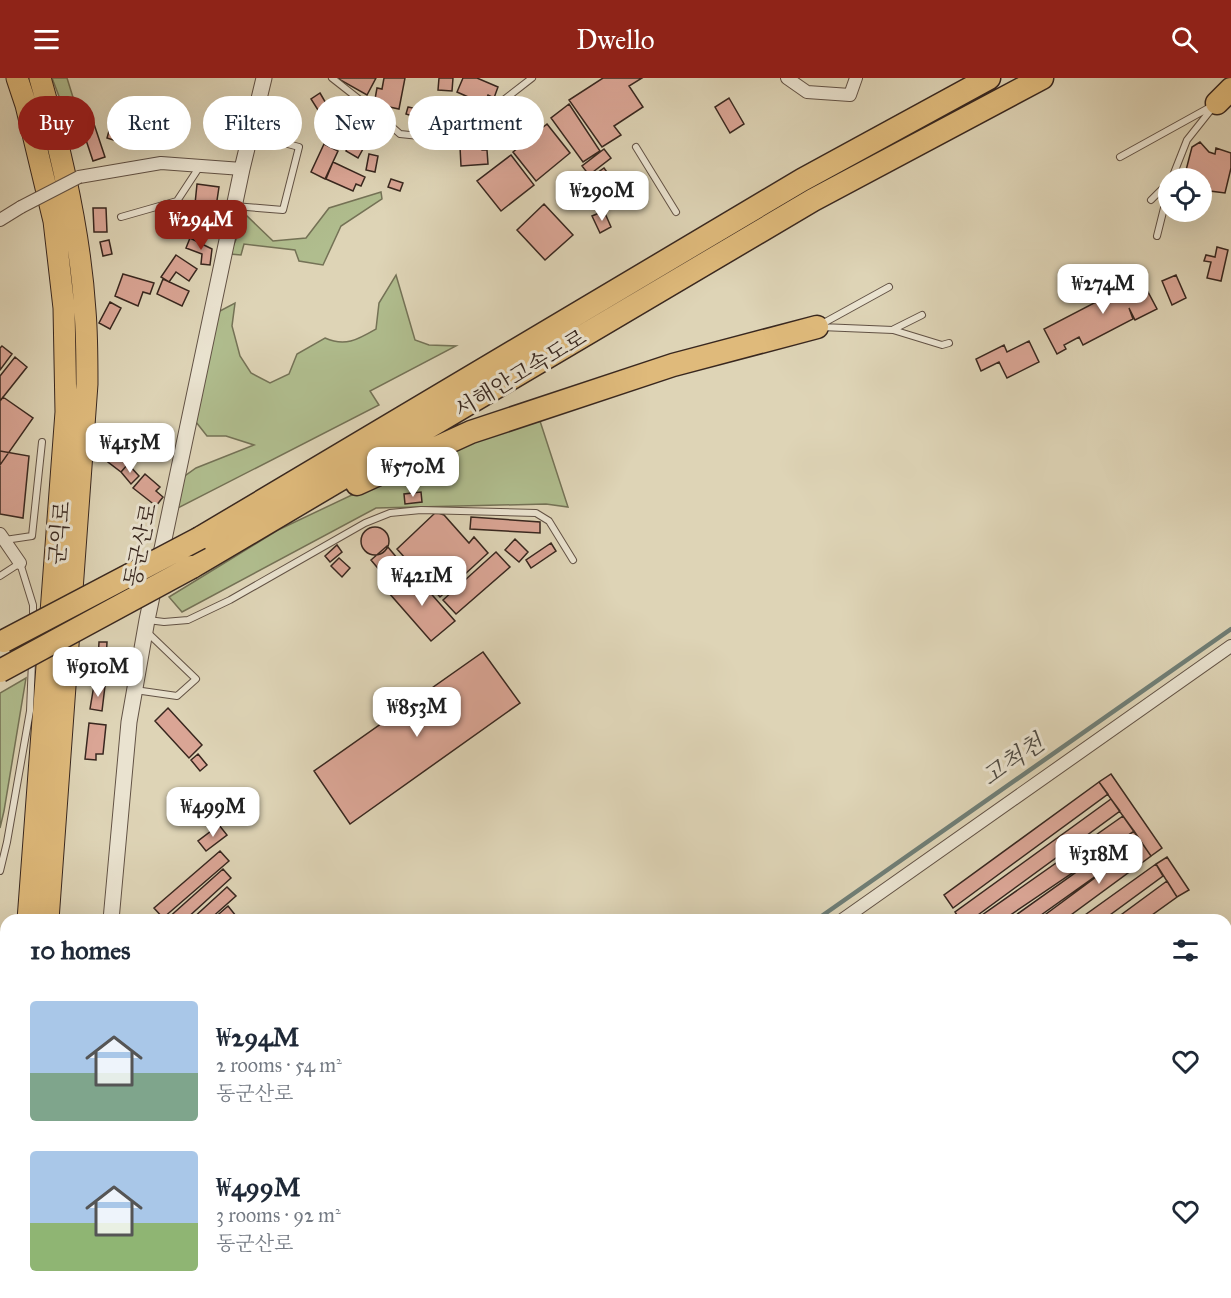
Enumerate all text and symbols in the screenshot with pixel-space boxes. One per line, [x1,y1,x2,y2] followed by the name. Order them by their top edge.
[30,23,63,56] icon: menu
[576,23,655,56] text: Dwello
[1168,23,1201,56] icon: search
[18,96,95,150] chip: Buy
[107,96,191,150] chip: Rent
[203,96,302,150] chip: Filters
[314,96,396,150] chip: New
[408,96,544,150] chip: Apartment
[1158,168,1212,222] map controls
[1158,168,1212,222] button: locate
[560,171,644,222] pin: ₩290M
[570,178,634,202] text: ₩290M
[159,200,243,251] pin: ₩294M
[169,207,233,231] text: ₩294M
[1061,264,1145,315] pin: ₩274M
[1071,271,1135,295] text: ₩274M
[450,324,591,423] street label: 서해안고속도로
[88,423,172,474] pin: ₩415M
[100,430,160,454] text: ₩415M
[371,447,455,498] pin: ₩570M
[381,454,445,478] text: ₩570M
[43,500,76,566] street label: 군익로
[118,501,163,589] street label: 동군산로
[380,556,464,607] pin: ₩421M
[391,563,453,587] text: ₩421M
[56,647,140,698] pin: ₩910M
[67,654,129,678] text: ₩910M
[375,687,459,738] pin: ₩853M
[387,694,447,718] text: ₩853M
[976,727,1052,792] water label: 고척천
[171,787,255,838] pin: ₩499M
[180,794,246,818] text: ₩499M
[1057,834,1141,885] pin: ₩318M
[1070,841,1128,865] text: ₩318M
[30,934,131,966] text: 10 homes
[1169,934,1202,967] icon: filters
[216,1021,299,1053] text: ₩294M
[78,1025,150,1097] icon: home
[1169,1045,1202,1078] icon: heart
[216,1053,342,1077] text: 2 rooms · 54 m²
[216,1081,293,1105] text: 동군산로
[216,1171,301,1203] text: ₩499M
[78,1175,150,1247] icon: home
[1169,1195,1202,1228] icon: heart
[216,1203,341,1227] text: 3 rooms · 92 m²
[216,1231,293,1255] text: 동군산로

